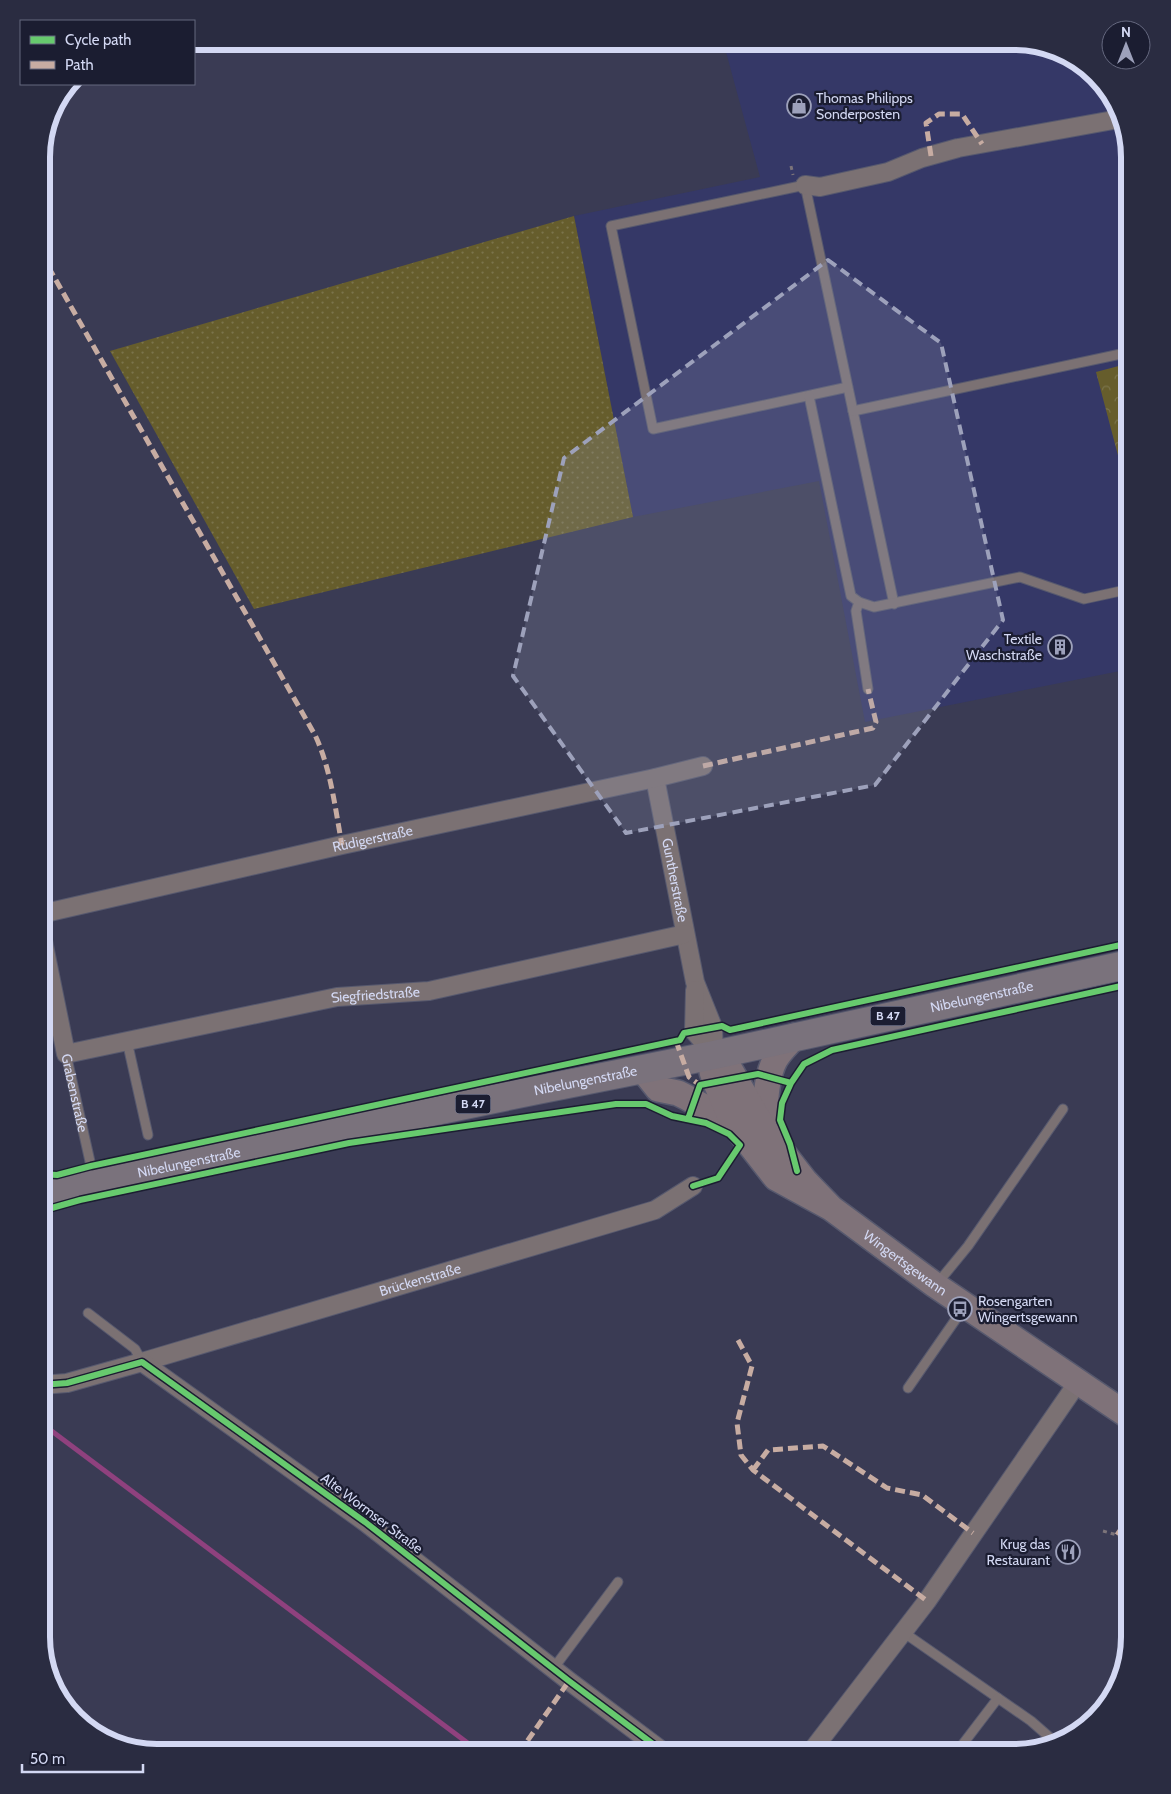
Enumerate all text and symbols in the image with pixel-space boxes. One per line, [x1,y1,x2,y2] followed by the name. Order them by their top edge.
[20,20,195,85] legend
[1101,20,1151,70] north arrow
[1121,23,1131,41] text: N
[65,31,131,49] text: Cycle path
[65,56,94,74] text: Path
[816,89,913,123] place label: Thomas Philipps Sonderposten
[786,93,812,119] shop icon: Thomas Philipps Sonderposten
[966,630,1042,664] place label: Textile Waschstraße
[1047,634,1073,660] building icon: Textile Waschstraße
[331,821,414,856] street label: Rüdigerstraße
[658,837,692,924] street label: Guntherstraße
[929,976,1035,1016] street label: Nibelungenstraße
[329,983,420,1007] street label: Siegfriedstraße
[870,1006,906,1026] road number: B 47
[57,1052,92,1134] street label: Grabenstraße
[532,1061,639,1099] street label: Nibelungenstraße
[456,1094,490,1114] road number: B 47
[136,1143,242,1182] street label: Nibelungenstraße
[860,1226,951,1300] street label: Wingertsgewann
[377,1259,463,1300] street label: Brückenstraße
[978,1292,1078,1326] place label: Rosengarten Wingertsgewann
[947,1296,973,1322] bus stop icon: Rosengarten Wingertsgewann
[317,1469,427,1557] street label: Alte Wormser Straße
[987,1535,1050,1569] place label: Krug das Restaurant
[1055,1539,1081,1565] restaurant icon: Krug das Restaurant
[22,1742,144,1774] scale bar
[30,1750,65,1768] text: 50 m

